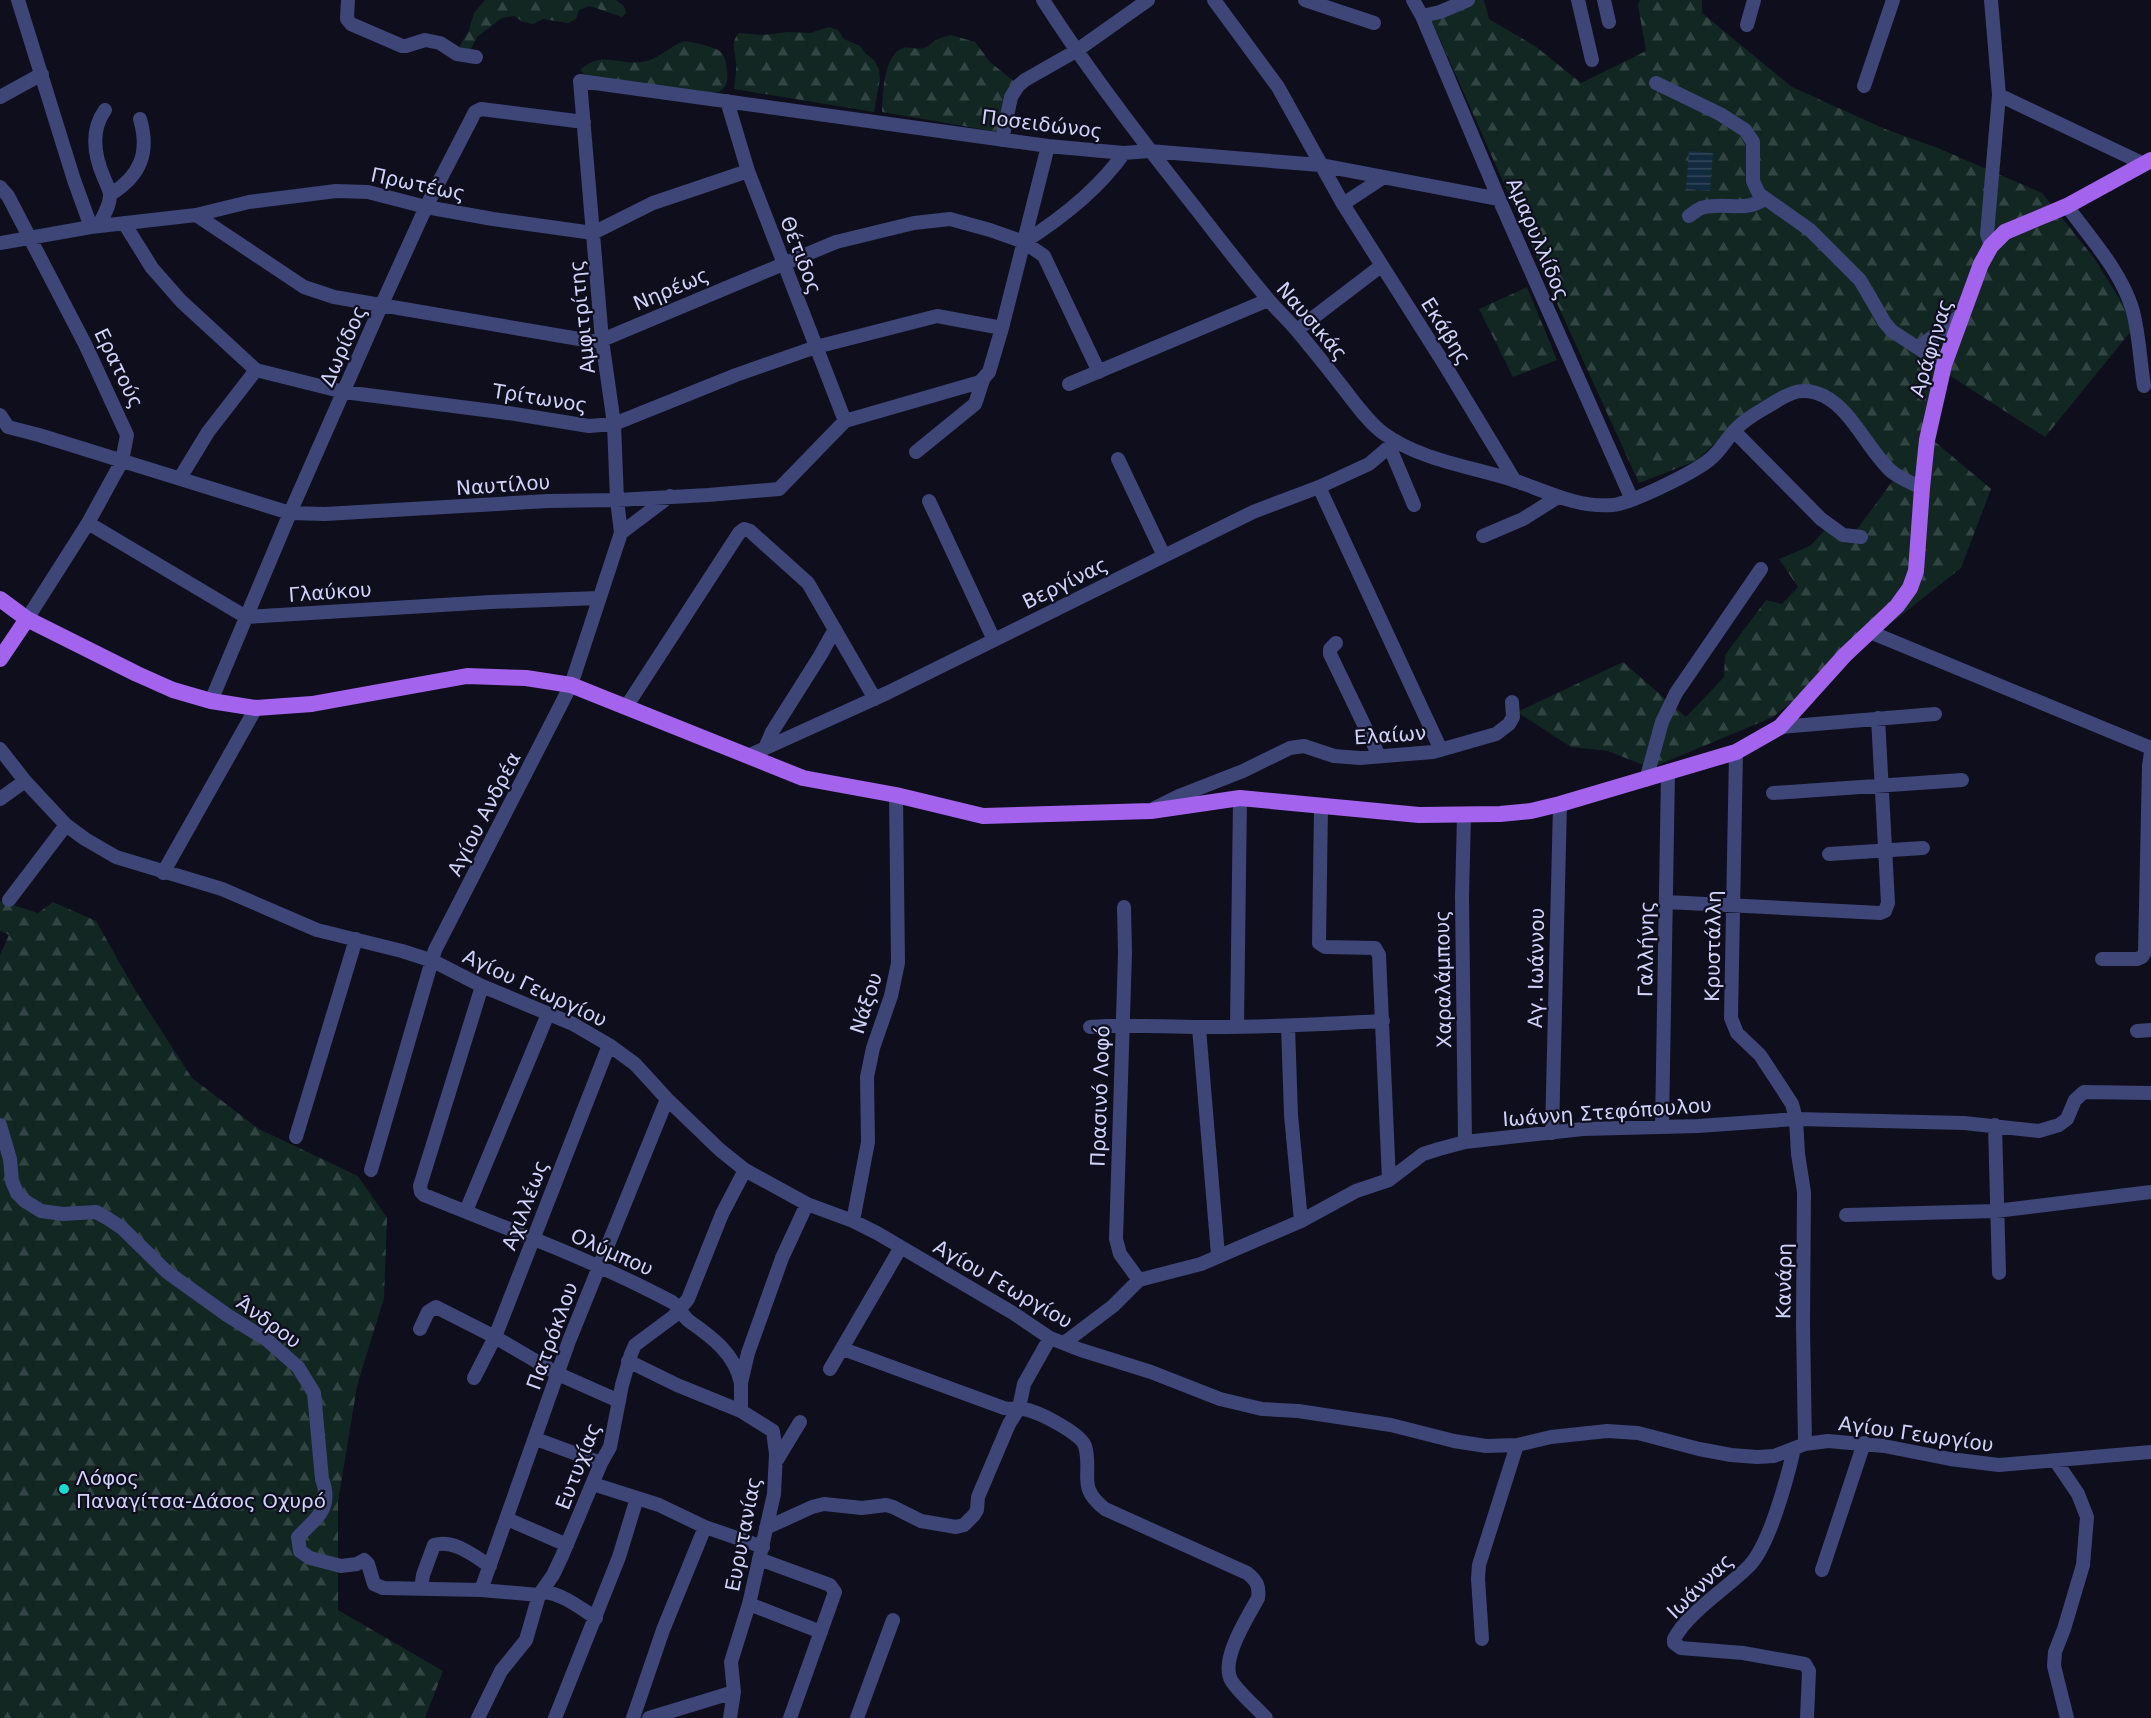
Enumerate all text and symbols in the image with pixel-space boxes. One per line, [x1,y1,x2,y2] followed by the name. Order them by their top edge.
[980,105,1104,143] street label: Ποσειδώνος
[369,162,467,206] street label: Πρωτέως
[1501,174,1575,304] street label: Αμαρυλλίδος
[775,213,827,297] street label: Θέτιδος
[564,259,600,375] street label: Αμφιτρίτης
[630,262,712,316] street label: Νηρέως
[1271,277,1353,365] street label: Ναυσικάς
[1416,293,1476,369] street label: Εκάβης
[1905,296,1957,400] street label: Αράφηνας
[315,302,371,390] street label: Δωρίδος
[89,324,149,412] street label: Ερατούς
[490,379,589,417] street label: Τρίτωνος
[455,470,551,500] street label: Ναυτίλου
[1018,552,1112,614] street label: Βεργίνας
[288,577,372,607] street label: Γλαύκου
[1353,721,1427,749] street label: Ελαίων
[442,748,526,880] street label: Αγίου Ανδρέα
[1700,890,1726,1002] street label: Κρυστάλλη
[1633,901,1659,997] street label: Γαλλήνης
[1523,908,1549,1028] street label: Αγ. Ιωάννου
[1430,910,1456,1048] street label: Χαραλάμπους
[459,944,611,1032] street label: Αγίου Γεωργίου
[845,969,887,1037] street label: Νάξου
[1086,1025,1114,1167] street label: Πρασινό Λοφό
[1502,1093,1712,1131] street label: Ιωάννη Στεφόπουλου
[497,1156,553,1254] street label: Αχιλλέως
[567,1223,657,1281] street label: Ολύμπου
[929,1235,1077,1333] street label: Αγίου Γεωργίου
[1771,1243,1797,1319] street label: Κανάρη
[521,1279,583,1393] street label: Πατρόκλου
[232,1291,306,1353] street label: Άνδρου
[1837,1411,1995,1457] street label: Αγίου Γεωργίου
[550,1419,606,1513] street label: Ευτυχίας
[76,1466,326,1513] place label: Λόφος Παναγίτσα-Δάσος Οχυρό
[720,1474,766,1594] street label: Ευρυτανίας
[57,1482,71,1496] marker: Λόφος Παναγίτσα-Δάσος Οχυρό
[1662,1549,1738,1623] street label: Ιωάννας

